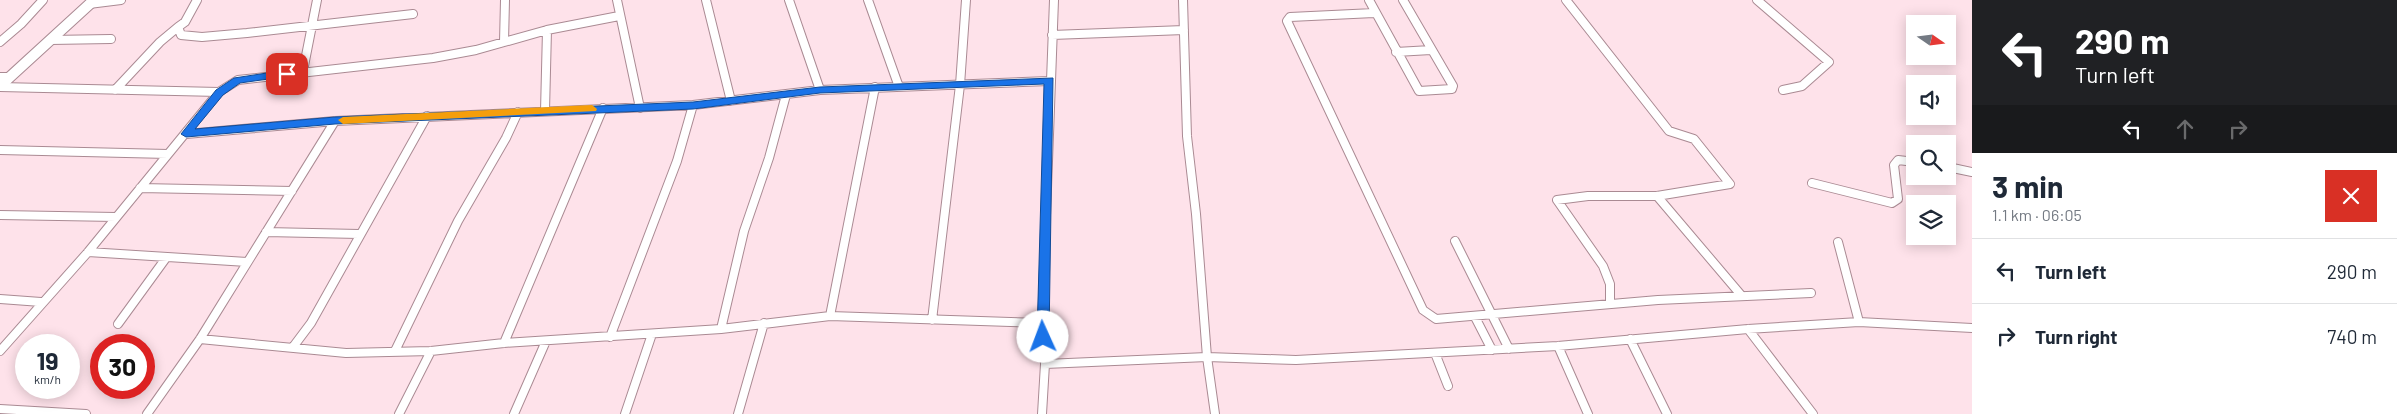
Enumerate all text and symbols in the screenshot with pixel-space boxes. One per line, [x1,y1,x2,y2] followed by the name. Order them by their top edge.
[1906,15,1956,65] north arrow
[1906,15,1956,245] map controls
[2075,19,2169,61] text: 290 m
[1992,20,2057,85] icon: left
[266,53,308,95] pin
[273,60,301,88] icon: arrive
[2075,61,2155,87] text: Turn left
[1906,75,1956,125] button: sound
[2118,115,2146,143] icon: left
[2171,115,2199,143] icon: ahead
[2224,115,2252,143] icon: right
[1906,135,1956,185] button: search
[1992,168,2063,204] text: 3 min
[2325,170,2377,222] button: close
[1906,195,1956,245] button: layers
[1992,205,2082,224] text: 1.1 km · 06:05
[1992,257,2020,285] icon: left
[2035,260,2106,283] text: Turn left
[2327,260,2377,283] text: 290 m
[1016,310,1068,362] position arrow
[1992,322,2020,350] icon: right
[2035,325,2117,348] text: Turn right
[2327,325,2377,348] text: 740 m
[90,334,155,399] speed limit sign: 30
[36,345,59,375] text: 19
[34,372,61,386] text: km/h

